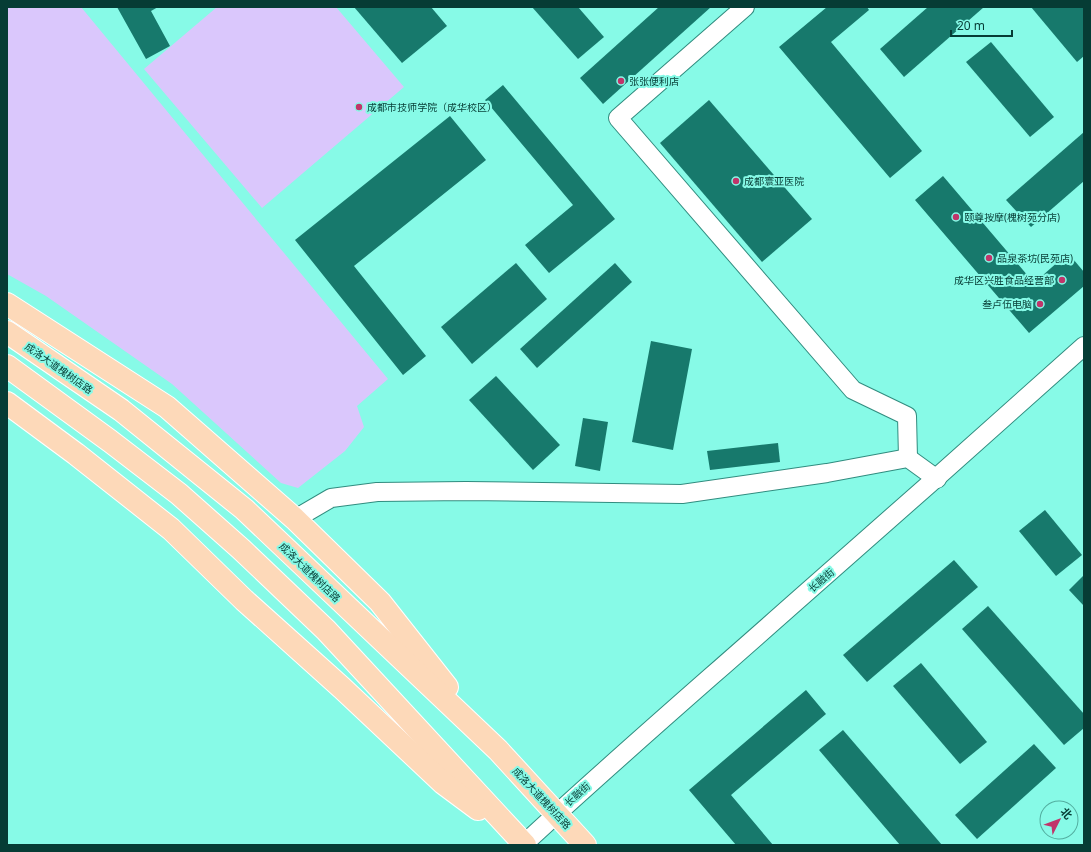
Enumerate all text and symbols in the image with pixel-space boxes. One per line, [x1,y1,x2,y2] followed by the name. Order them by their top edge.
[951,12,1012,38] scale bar
[957,17,985,34] text: 20 m
[629,74,679,88] place label: 张张便利店
[616,76,626,86] marker: 张张便利店
[367,100,497,114] place label: 成都市技师学院（成华校区）
[354,102,364,112] marker: 成都市技师学院（成华校区）
[744,174,804,188] place label: 成都寰亚医院
[731,176,741,186] marker: 成都寰亚医院
[964,210,1060,224] place label: 颐尊按摩(槐树苑分店)
[951,212,961,222] marker: 颐尊按摩(槐树苑分店)
[997,251,1073,265] place label: 品泉茶坊(民苑店)
[984,253,994,263] marker: 品泉茶坊(民苑店)
[954,273,1054,287] place label: 成华区兴胜食品经营部
[1057,275,1067,285] marker: 成华区兴胜食品经营部
[982,297,1032,311] place label: 叁卢伍电脑
[1035,299,1045,309] marker: 叁卢伍电脑
[22,339,96,397] street label: 成洛大道槐树店路
[276,539,344,605] street label: 成洛大道槐树店路
[805,565,837,595] street label: 长融街
[510,764,574,832] street label: 成洛大道槐树店路
[561,779,593,809] street label: 长融街
[1039,800,1079,840] north arrow
[1058,804,1076,822] text: 北

